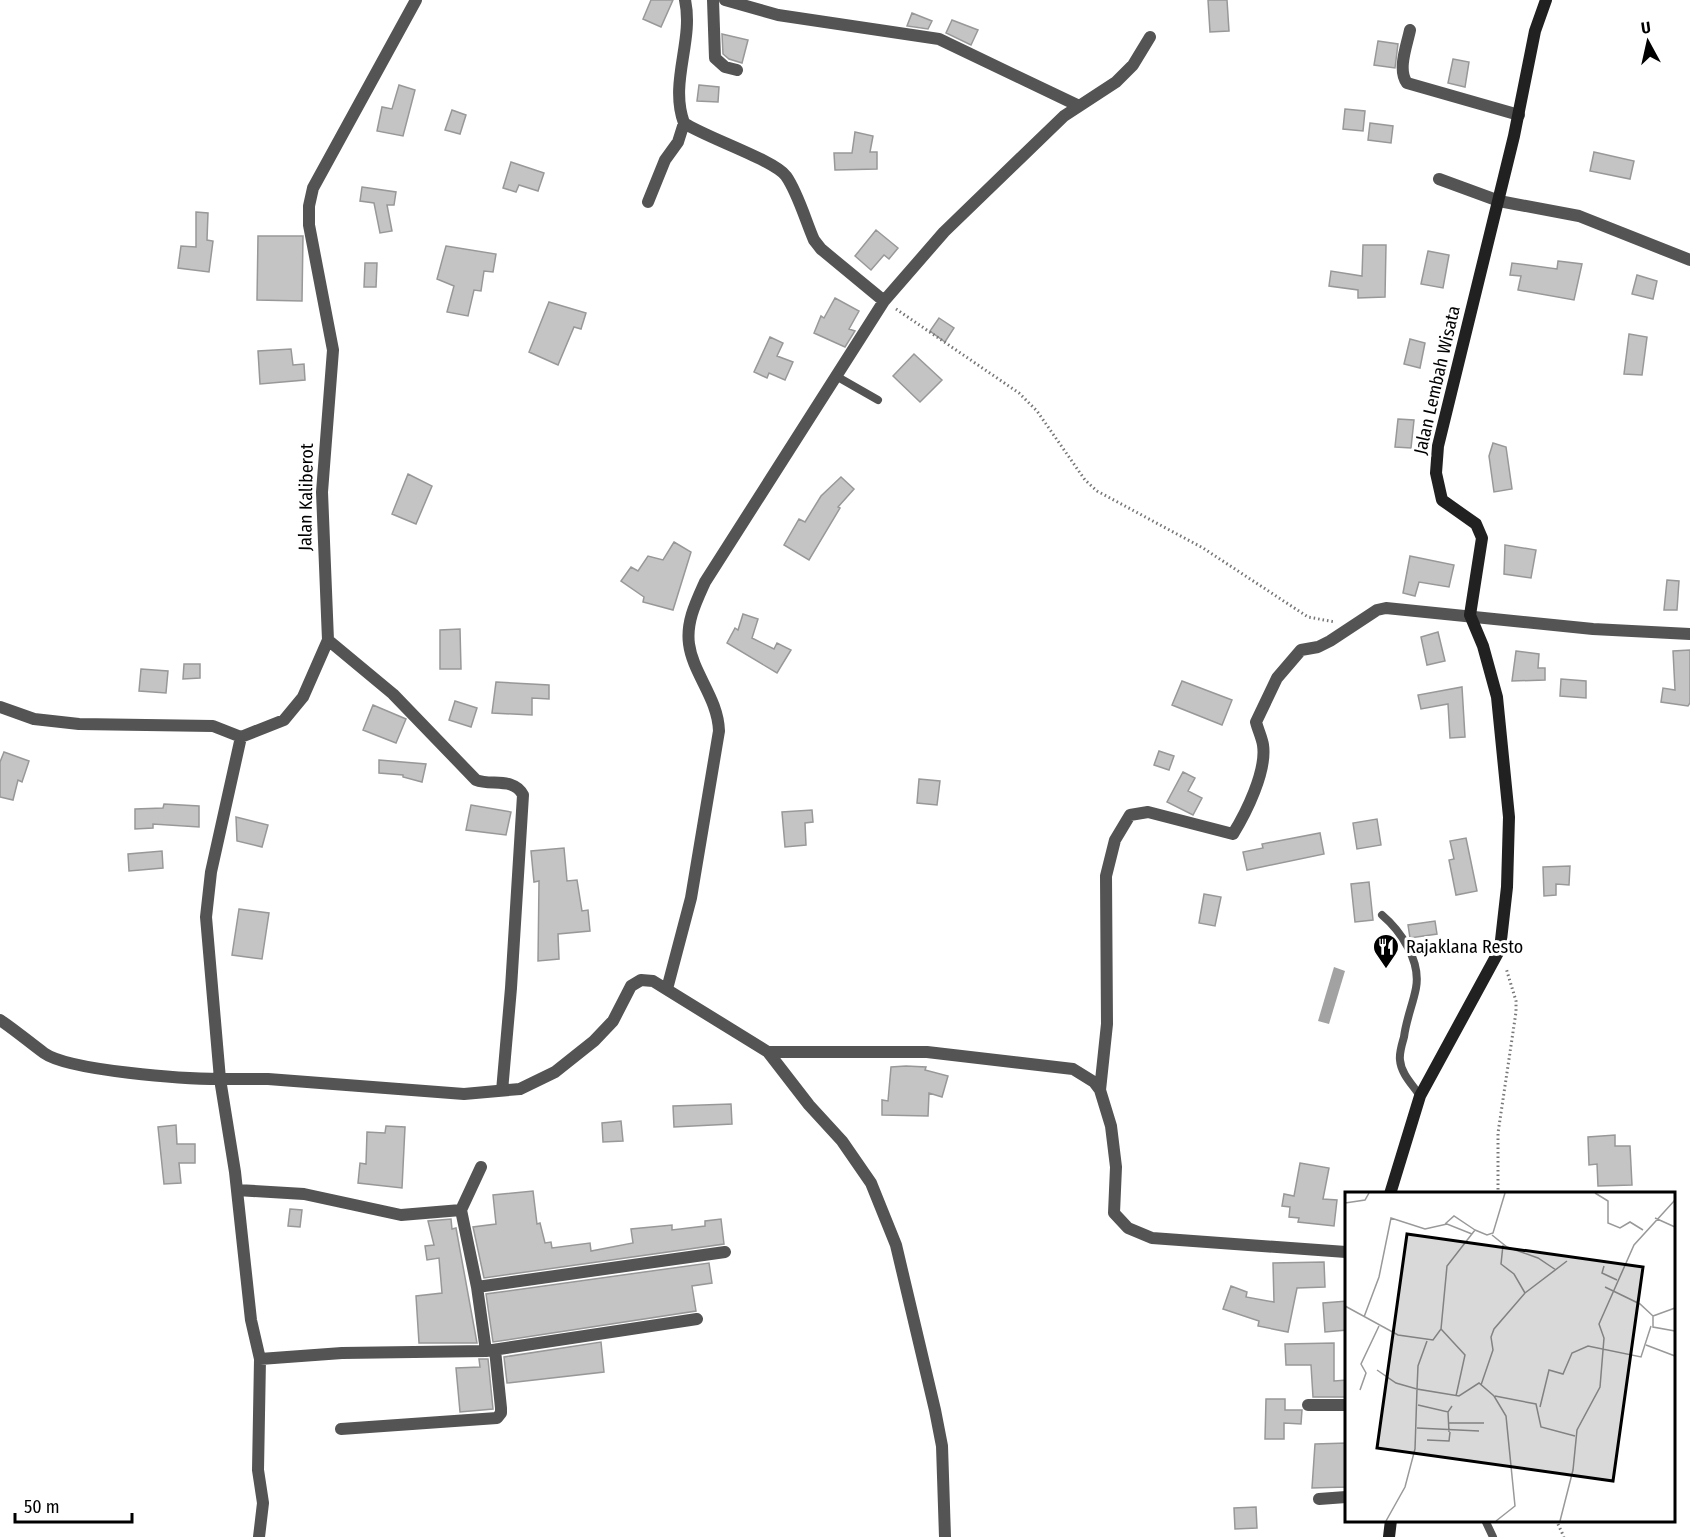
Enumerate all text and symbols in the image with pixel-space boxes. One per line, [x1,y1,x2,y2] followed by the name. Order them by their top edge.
[1618,12,1678,72] north arrow
[1640,18,1652,38] text: U
[1409,303,1465,457] street label: Jalan Lembah Wisata
[294,443,318,551] street label: Jalan Kaliberot
[1371,932,1401,970] restaurant icon: Rajaklana Resto
[1406,936,1523,958] place label: Rajaklana Resto
[1345,1192,1675,1522] inset map
[15,1486,132,1524] scale bar
[24,1496,60,1518] text: 50 m

